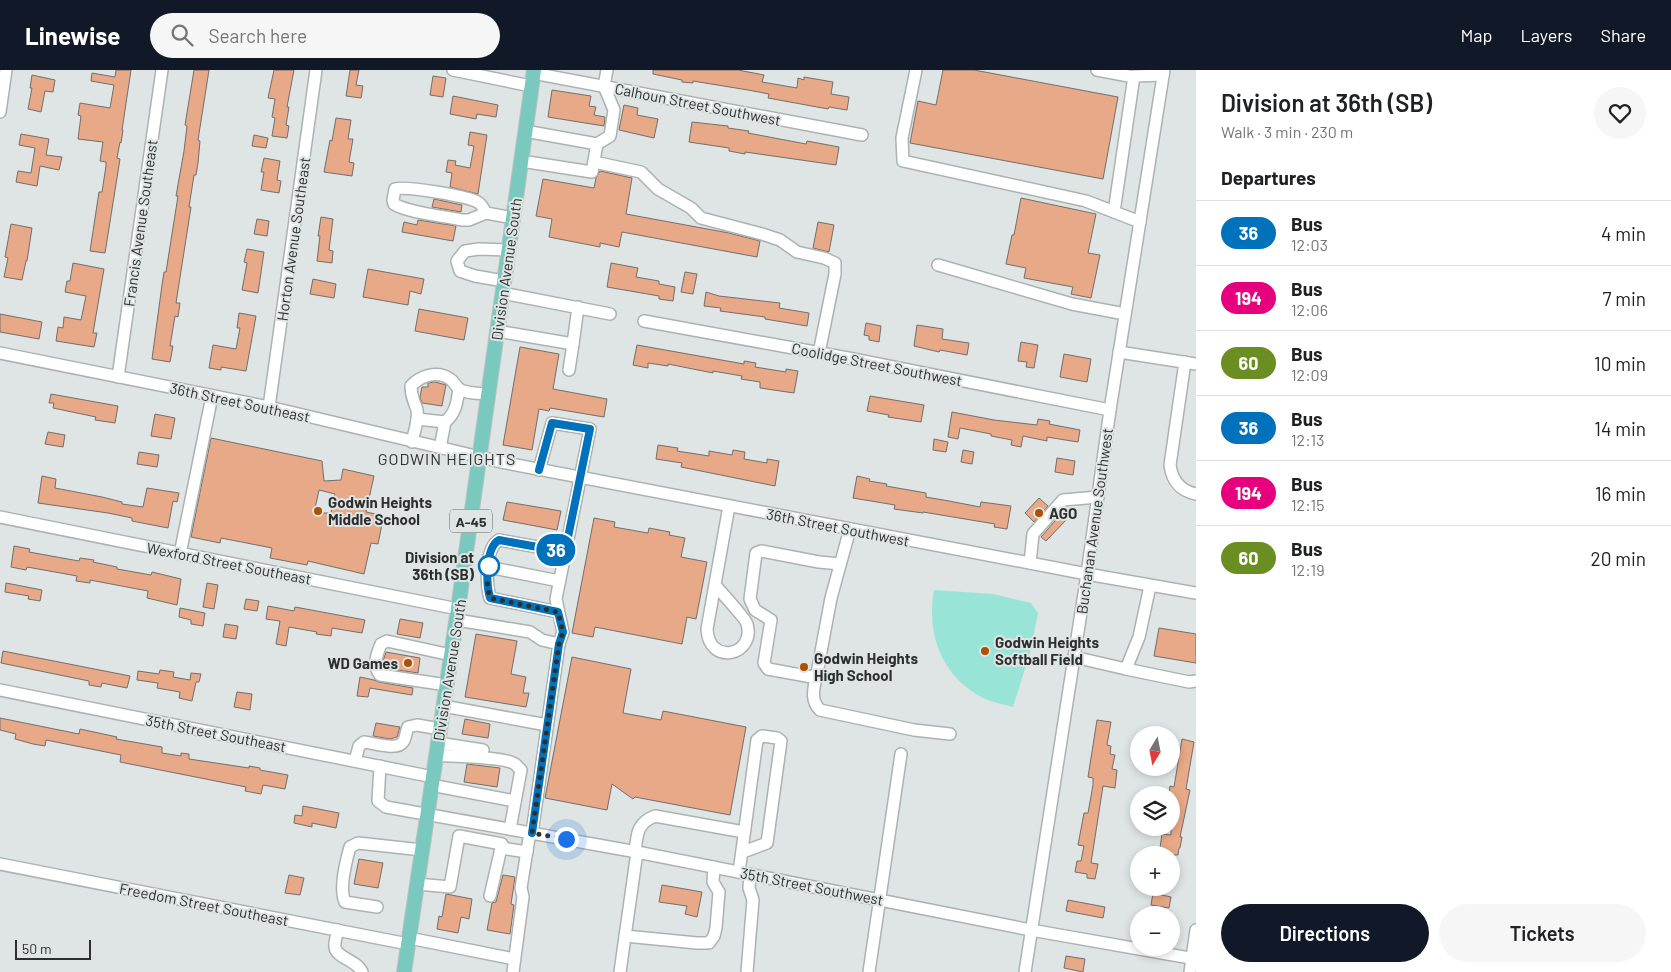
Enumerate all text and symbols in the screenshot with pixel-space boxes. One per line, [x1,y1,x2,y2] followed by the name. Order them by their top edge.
[150,13,500,58] search box
[25,21,120,50] text: Linewise
[168,21,196,49] icon: search
[208,24,307,47] text: Search here
[1460,24,1492,46] text: Map
[1520,24,1573,46] text: Layers
[1601,24,1646,46] text: Share
[613,79,783,129] street label: Calhoun Street Southwest
[1594,87,1646,139] button: heart
[1221,88,1432,117] text: Division at 36th (SB)
[1221,122,1353,141] text: Walk · 3 min · 230 m
[119,138,161,308] street label: Francis Avenue Southeast
[273,156,313,322] street label: Horton Avenue Southeast
[1221,166,1316,189] text: Departures
[487,197,525,341] street label: Division Avenue South
[1291,212,1323,235] text: Bus
[1239,222,1258,244] text: 36
[1601,222,1646,245] text: 4 min
[1291,235,1328,254] text: 12:03
[1291,277,1323,300] text: Bus
[1235,287,1262,309] text: 194
[1602,287,1646,310] text: 7 min
[1291,300,1328,319] text: 12:06
[790,339,964,389] street label: Coolidge Street Southwest
[1291,342,1323,365] text: Bus
[1239,352,1258,374] text: 60
[1594,352,1646,375] text: 10 min
[1291,365,1328,384] text: 12:09
[168,378,312,426] street label: 36th Street Southeast
[1291,407,1323,430] text: Bus
[1239,417,1258,439] text: 36
[1594,417,1646,440] text: 14 min
[1072,427,1116,615] street label: Buchanan Avenue Southwest
[1291,430,1324,449] text: 12:13
[378,449,516,468] district label: GODWIN HEIGHTS
[1291,472,1323,495] text: Bus
[1235,482,1262,504] text: 194
[1595,482,1646,505] text: 16 min
[328,493,432,528] place label: Godwin Heights Middle School
[1291,495,1324,514] text: 12:15
[765,504,911,550] street label: 36th Street Southwest
[1049,504,1077,522] place label: AGO
[312,505,324,517] marker: Godwin Heights Middle School
[1033,507,1045,519] marker: AGO
[450,510,492,532] road number: A-45
[534,534,578,566] line badge: 36
[1291,537,1323,560] text: Bus
[145,538,313,588] street label: Wexford Street Southeast
[546,539,566,561] text: 36
[1239,547,1258,569] text: 60
[1590,547,1646,570] text: 20 min
[405,548,475,583] place label: Division at 36th (SB)
[478,555,500,577] marker: Division at 36th (SB)
[1291,560,1325,579] text: 12:19
[429,598,469,742] street label: Division Avenue South
[995,633,1099,668] place label: Godwin Heights Softball Field
[979,645,991,657] marker: Godwin Heights Softball Field
[814,649,918,684] place label: Godwin Heights High School
[328,654,398,672] place label: WD Games
[402,657,414,669] marker: WD Games
[798,661,810,673] marker: Godwin Heights High School
[144,711,288,755] street label: 35th Street Southeast
[1130,726,1180,776] north arrow
[1130,726,1180,956] map controls
[1130,786,1180,836] button: layers
[554,827,579,852] your location
[1130,846,1180,896] button: +
[739,863,885,909] street label: 35th Street Southwest
[118,879,290,929] street label: Freedom Street Southeast
[1221,904,1429,962] button: Directions
[1439,904,1646,962] button: Tickets
[1130,906,1180,956] button: −
[15,937,91,960] scale bar
[22,940,51,957] text: 50 m

